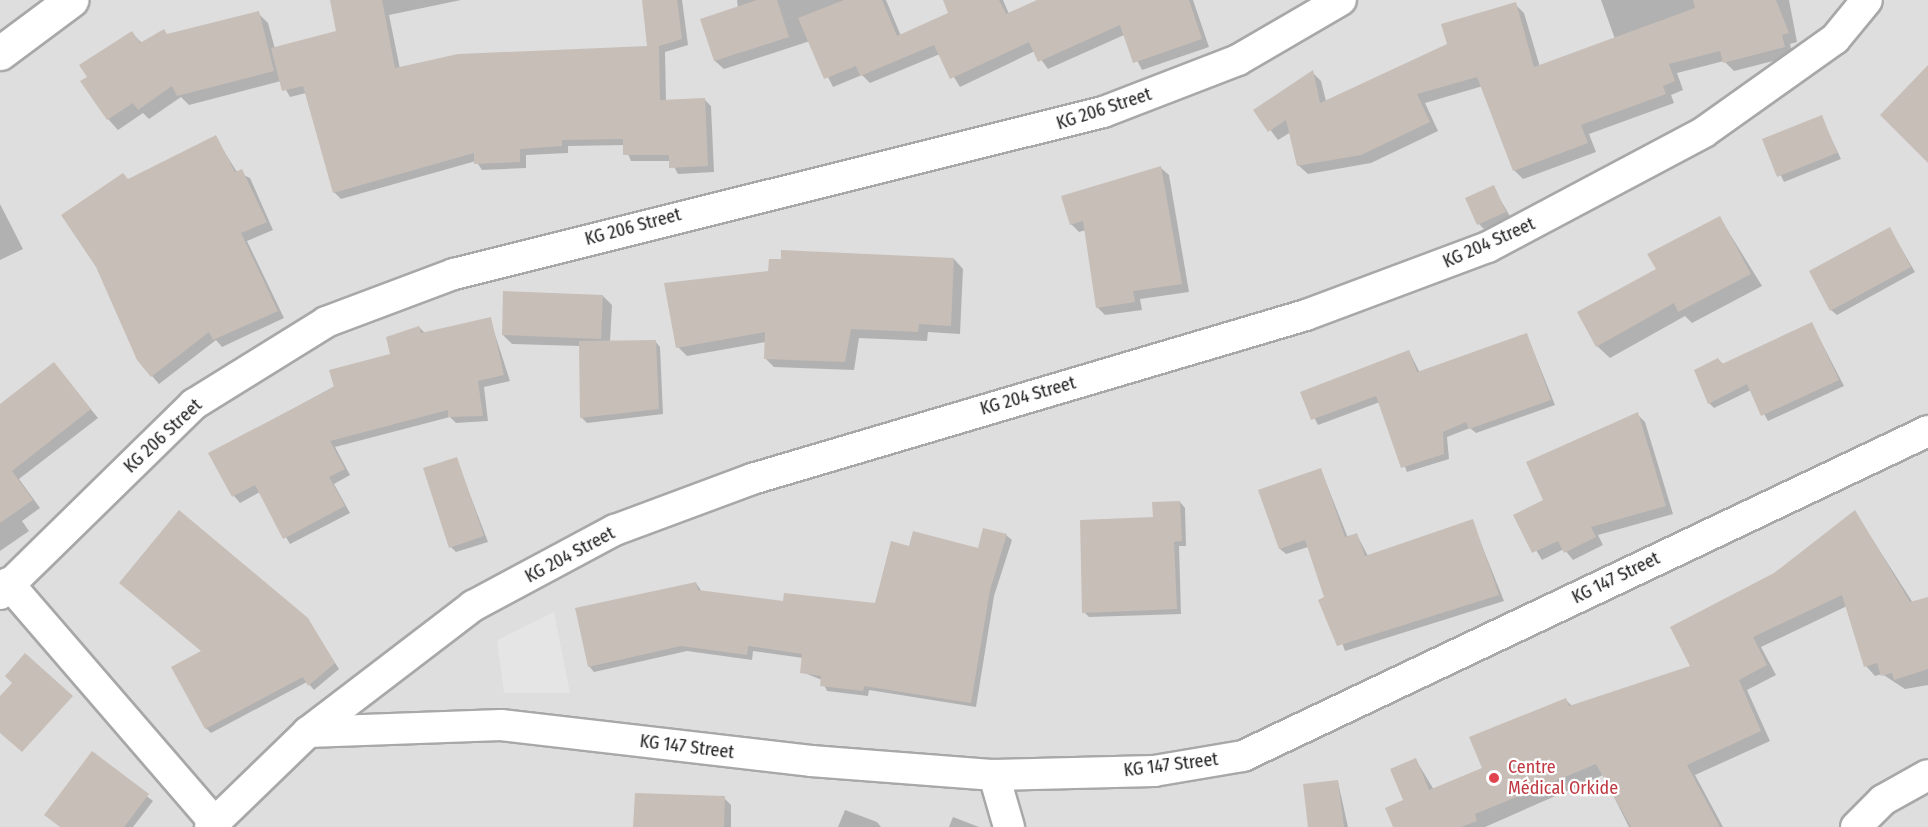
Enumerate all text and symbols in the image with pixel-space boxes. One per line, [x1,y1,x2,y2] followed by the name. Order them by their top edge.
[1054,84,1154,134] street label: KG 206 Street
[583,204,683,250] street label: KG 206 Street
[1440,213,1538,273] street label: KG 204 Street
[978,372,1078,420] street label: KG 204 Street
[120,394,206,478] street label: KG 206 Street
[522,522,618,588] street label: KG 204 Street
[1569,547,1663,609] street label: KG 147 Street
[639,730,735,764] street label: KG 147 Street
[1123,748,1219,782] street label: KG 147 Street
[1508,757,1618,800] place label: Centre Médical Orkide
[1485,769,1503,787] marker: Centre Médical Orkide

